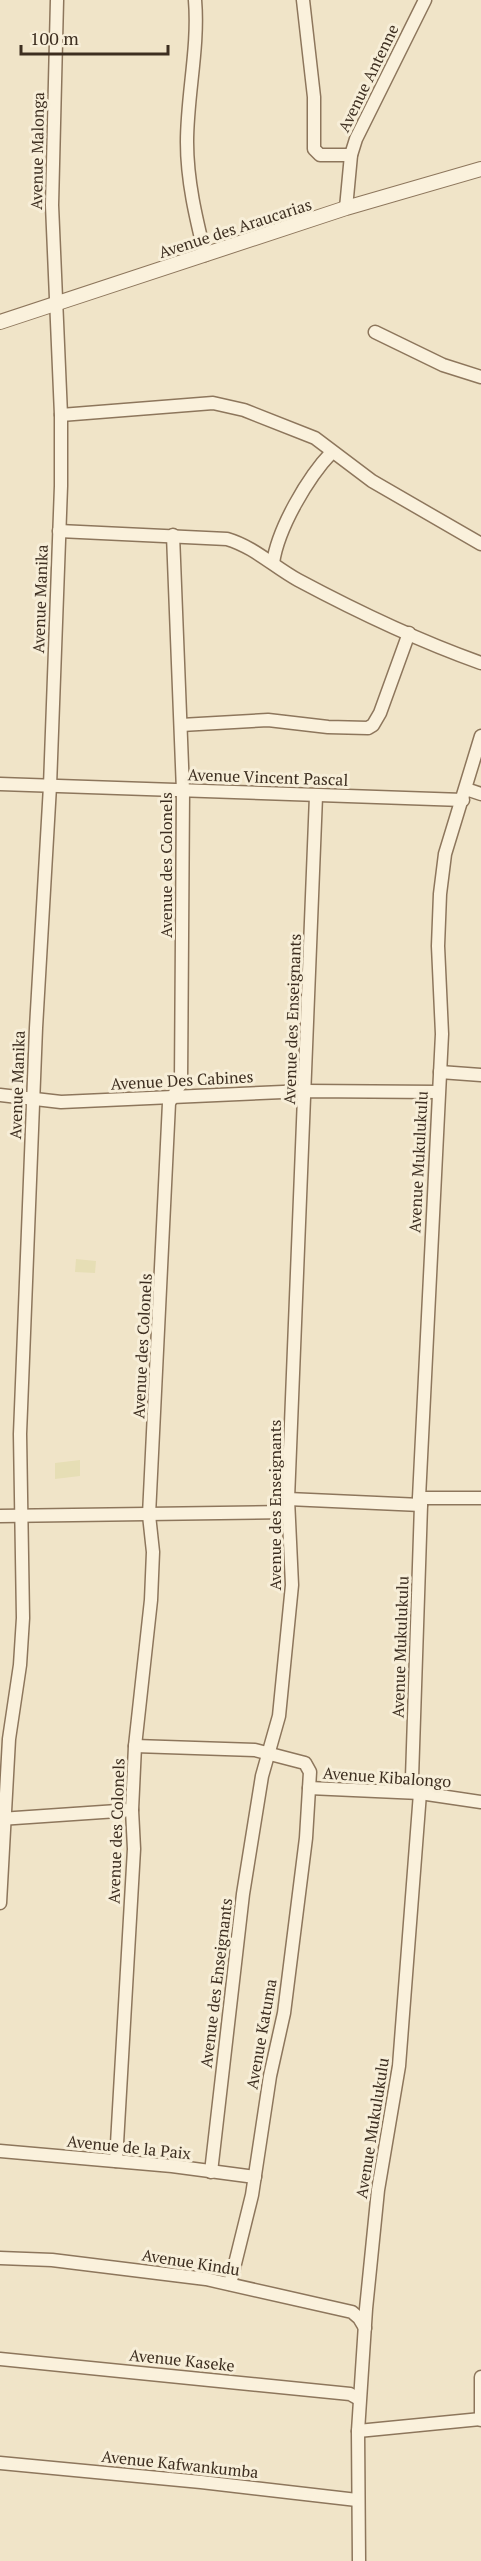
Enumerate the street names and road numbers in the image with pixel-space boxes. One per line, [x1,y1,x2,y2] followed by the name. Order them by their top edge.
[332,20,404,136] street label: Avenue Antenne
[25,92,49,210] street label: Avenue Malonga
[156,193,314,263] street label: Avenue des Araucarias
[27,544,53,654] street label: Avenue Manika
[187,763,349,791] street label: Avenue Vincent Pascal
[155,792,177,938] street label: Avenue des Colonels
[278,933,306,1105] street label: Avenue des Enseignants
[4,1030,30,1140] street label: Avenue Manika
[110,1065,254,1095] street label: Avenue Des Cabines
[403,1090,433,1234] street label: Avenue Mukulukulu
[127,1273,157,1419] street label: Avenue des Colonels
[264,1419,286,1591] street label: Avenue des Enseignants
[387,1576,413,1718] street label: Avenue Mukulukulu
[102,1758,130,1904] street label: Avenue des Colonels
[322,1762,452,1792] street label: Avenue Kibalongo
[195,1897,237,2069] street label: Avenue des Enseignants
[240,1977,282,2091] street label: Avenue Katuma
[350,2056,394,2200] street label: Avenue Mukulukulu
[66,2130,193,2165] street label: Avenue de la Paix
[140,2243,242,2281] street label: Avenue Kindu
[128,2344,236,2376] street label: Avenue Kaseke
[101,2445,259,2483] street label: Avenue Kafwankumba

